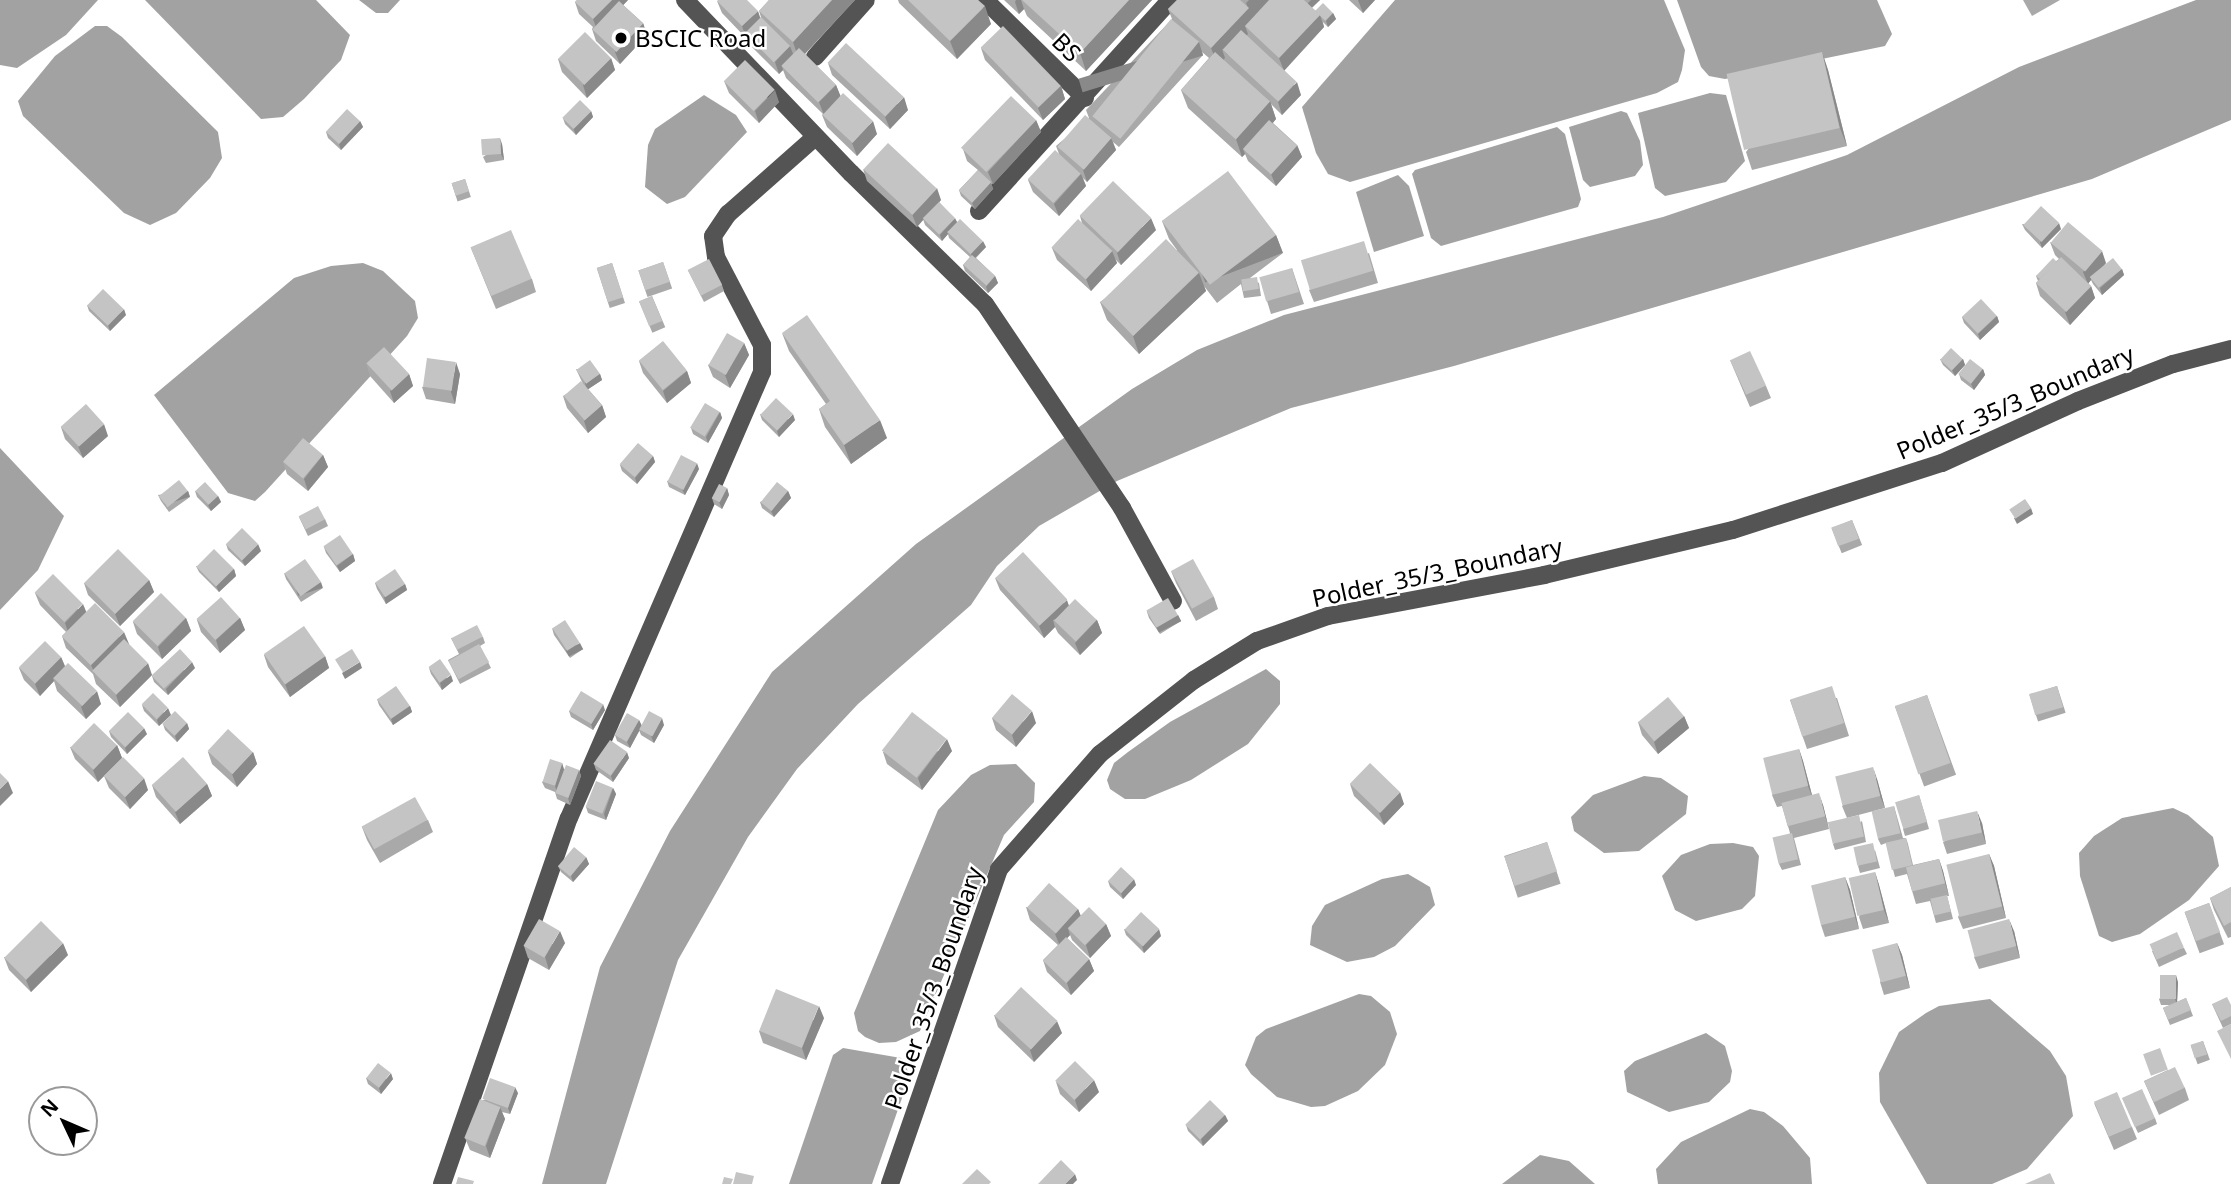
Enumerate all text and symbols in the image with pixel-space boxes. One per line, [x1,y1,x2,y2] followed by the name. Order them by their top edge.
[635,24,766,52] place label: BSCIC Road
[1047,27,1087,67] street label: BS
[613,30,629,46] marker: BSCIC Road
[1892,339,2138,465] street label: Polder_35/3_Boundary
[1309,531,1565,613] street label: Polder_35/3_Boundary
[878,863,988,1113] street label: Polder_35/3_Boundary
[28,1086,98,1156] north arrow
[35,1093,64,1122] text: N

